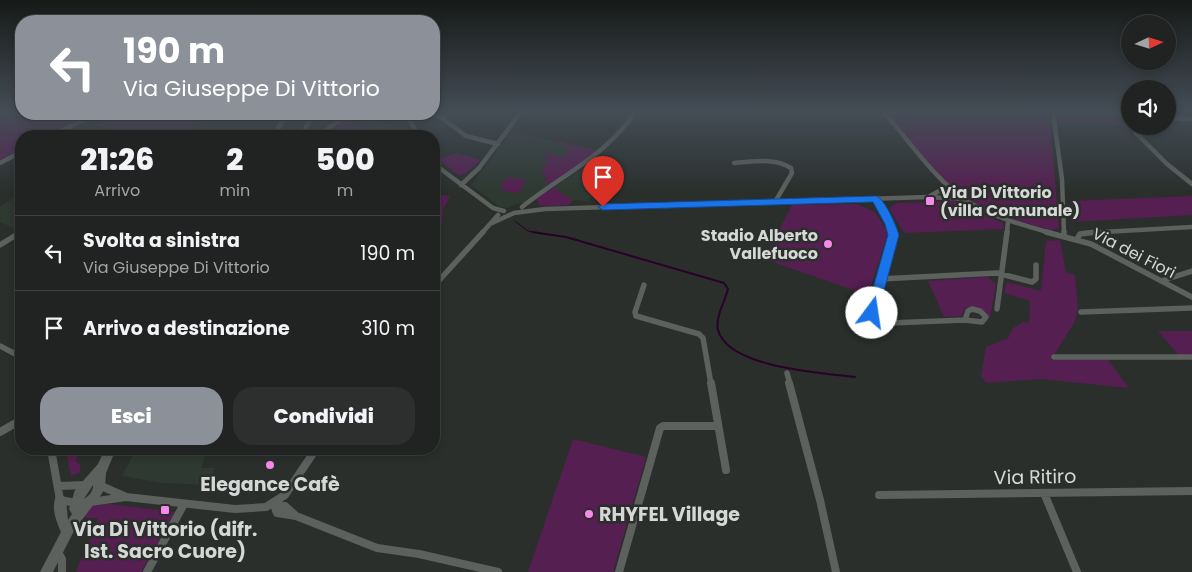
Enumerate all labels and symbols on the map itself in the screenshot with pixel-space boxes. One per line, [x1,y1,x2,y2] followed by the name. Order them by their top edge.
[1121,15,1176,70] north arrow
[582,156,624,207] pin
[940,181,1080,222] place label: Via Di Vittorio (villa Comunale)
[924,195,936,207] marker: Via Di Vittorio (villa Comunale)
[1088,222,1180,284] street label: Via dei Fiori
[701,224,818,265] place label: Stadio Alberto Vallefuoco
[822,238,834,250] marker: Stadio Alberto Vallefuoco
[845,286,897,338] position arrow
[264,459,276,471] marker: Elegance Cafè
[994,463,1076,491] street label: Via Ritiro
[200,471,340,498] place label: Elegance Cafè
[599,501,740,528] place label: RHYFEL Village
[159,504,171,516] marker: Via Di Vittorio (difr. Ist. Sacro Cuore)
[583,508,595,520] marker: RHYFEL Village
[73,516,257,565] place label: Via Di Vittorio (difr. Ist. Sacro Cuore)

